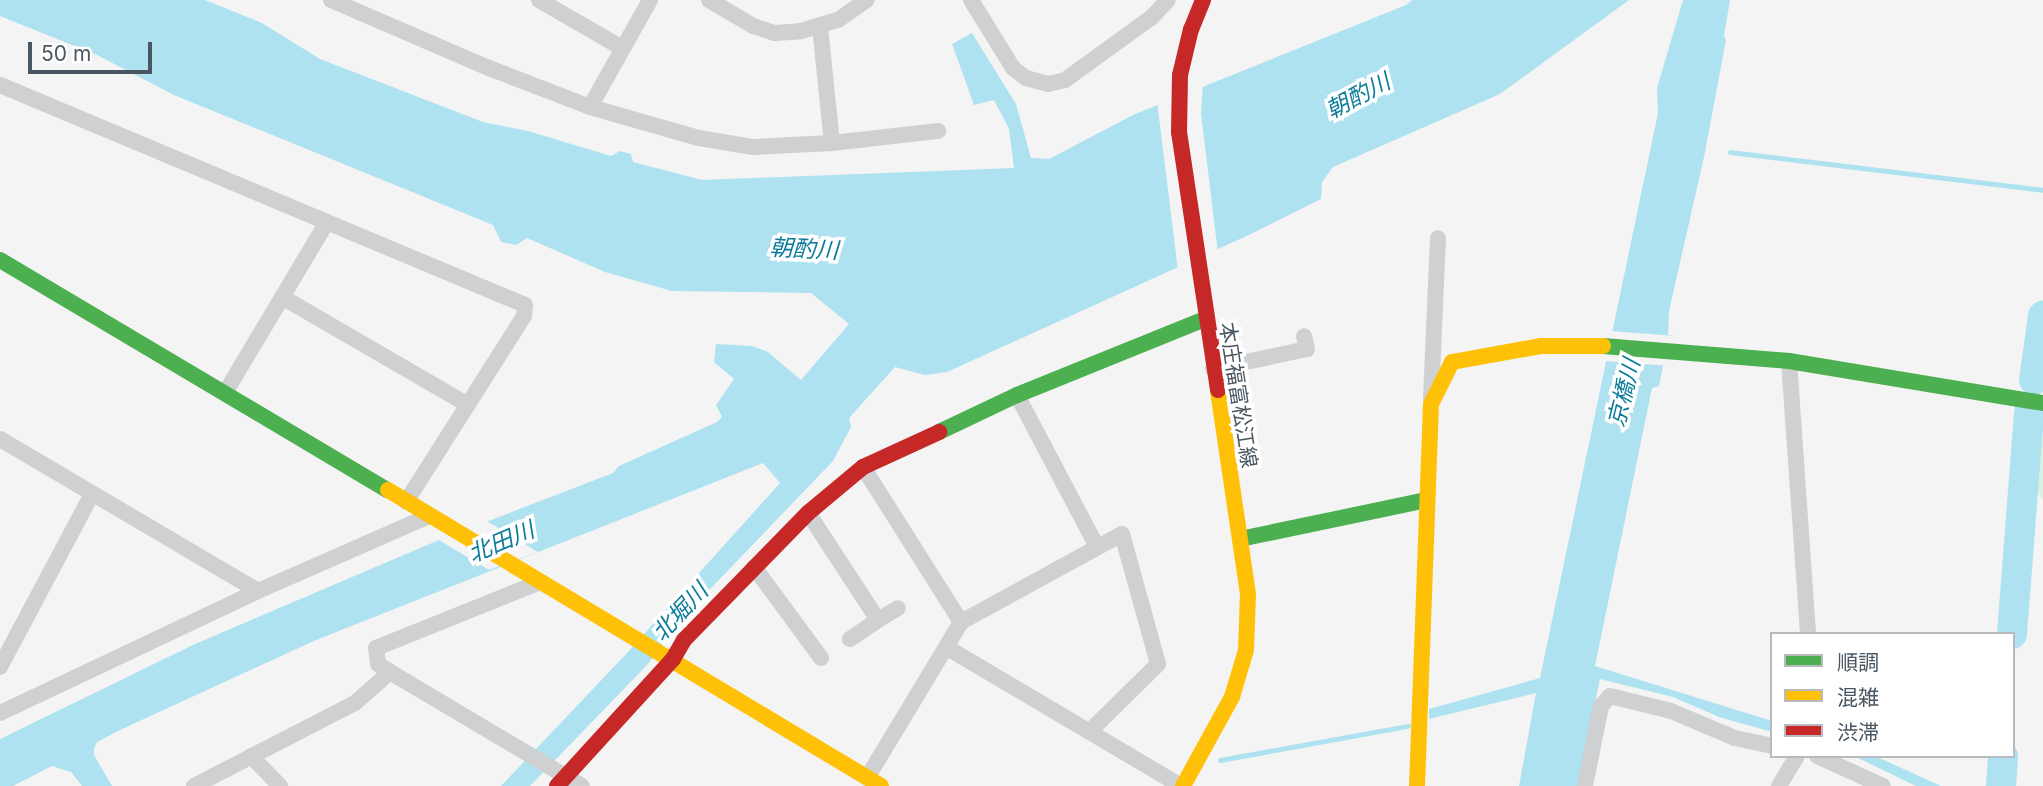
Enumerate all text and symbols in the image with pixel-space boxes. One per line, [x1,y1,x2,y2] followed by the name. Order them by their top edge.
[32,28,156,72] scale bar
[41,41,91,66] text: 50 m
[1321,68,1395,124] water label: 朝酌川
[769,233,839,265] water label: 朝酌川
[1214,320,1262,470] street label: 本庄福富松江線
[1602,356,1646,430] water label: 京橋川
[464,516,538,568] water label: 北田川
[646,577,714,647] water label: 北堀川
[1770,632,2015,758] legend
[1837,650,1879,675] text: 順調
[1837,685,1879,710] text: 混雑
[1837,720,1879,745] text: 渋滞

